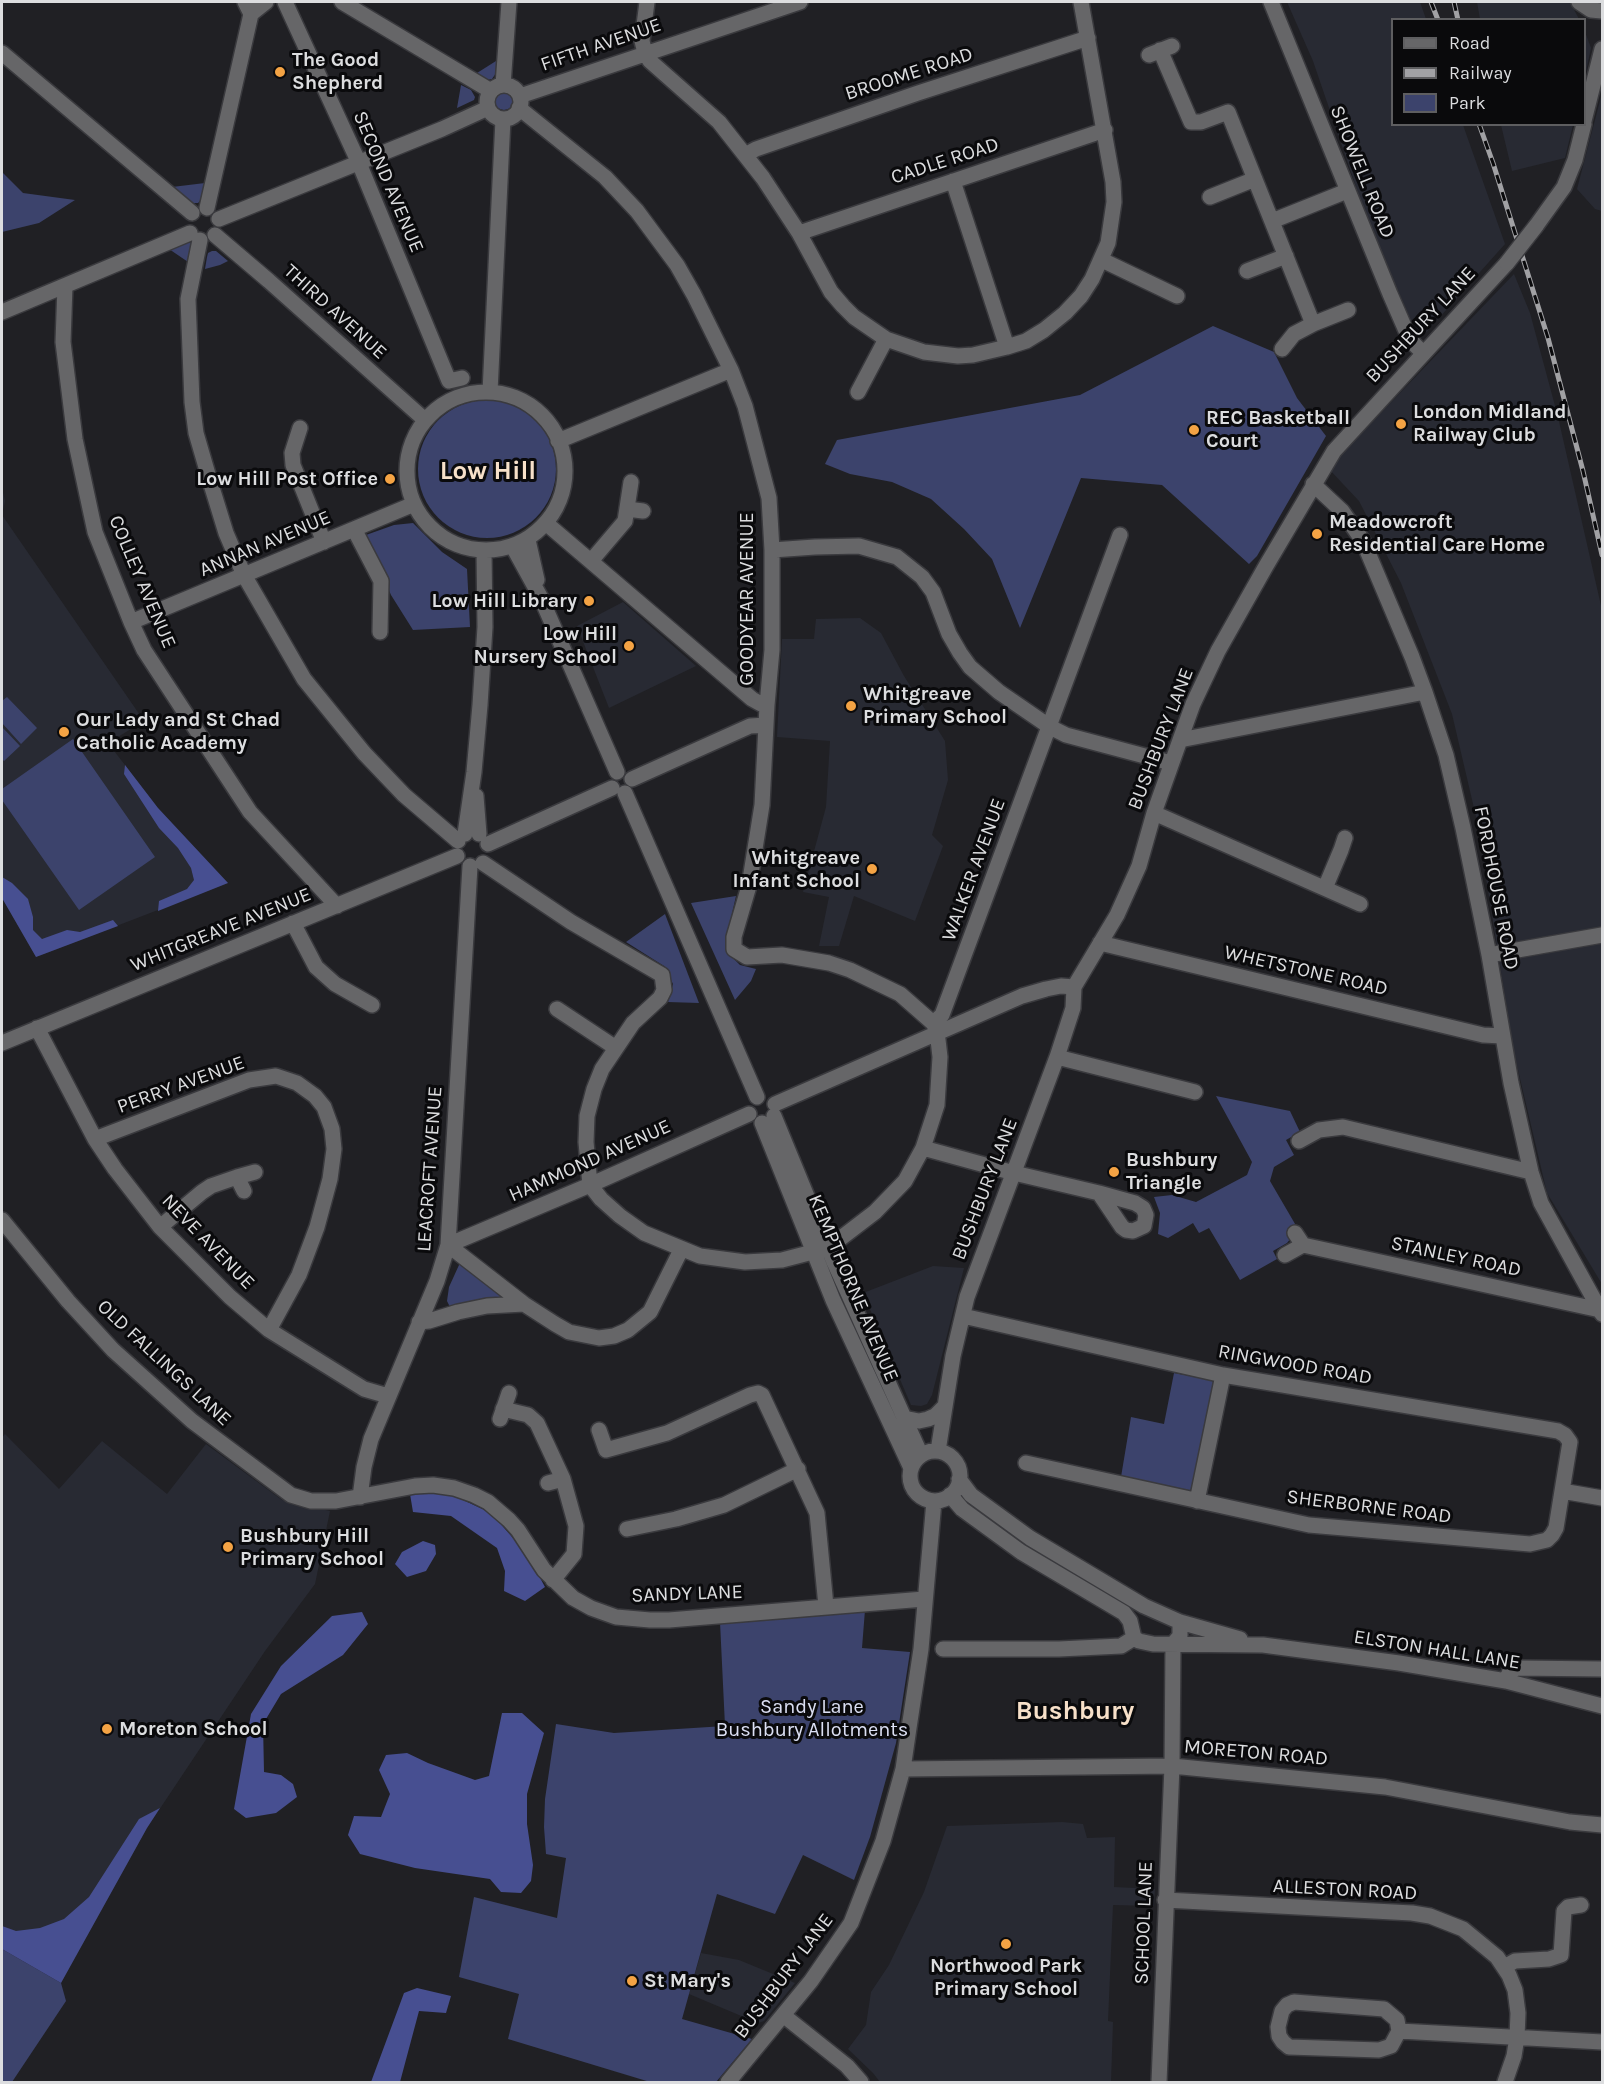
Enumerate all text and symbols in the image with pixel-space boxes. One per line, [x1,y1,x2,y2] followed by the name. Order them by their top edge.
[537,13,665,77] street label: FIFTH AVENUE
[1391,18,1586,126] legend
[1449,32,1490,54] text: Road
[842,42,976,106] street label: BROOME ROAD
[292,48,383,95] place label: The Good Shepherd
[1449,62,1512,84] text: Railway
[273,65,287,79] marker: The Good Shepherd
[1449,92,1486,114] text: Park
[1325,102,1399,242] street label: SHOWELL ROAD
[347,108,429,256] street label: SECOND AVENUE
[888,132,1002,190] street label: CADLE ROAD
[278,259,392,365] street label: THIRD AVENUE
[1361,262,1481,388] street label: BUSHBURY LANE
[1413,400,1567,447] place label: London Midland Railway Club
[1206,406,1350,453] place label: REC Basketball Court
[1394,417,1408,431] marker: London Midland Railway Club
[1187,423,1201,437] marker: REC Basketball Court
[440,456,536,488] district label: Low Hill
[196,467,378,491] place label: Low Hill Post Office
[383,472,397,486] marker: Low Hill Post Office
[196,506,334,582] street label: ANNAN AVENUE
[1329,510,1545,557] place label: Meadowcroft Residential Care Home
[103,512,181,652] street label: COLLEY AVENUE
[735,512,759,686] street label: GOODYEAR AVENUE
[1310,527,1324,541] marker: Meadowcroft Residential Care Home
[431,589,577,613] place label: Low Hill Library
[582,594,596,608] marker: Low Hill Library
[474,622,617,669] place label: Low Hill Nursery School
[622,639,636,653] marker: Low Hill Nursery School
[1123,665,1199,813] street label: BUSHBURY LANE
[863,682,1007,729] place label: Whitgreave Primary School
[844,699,858,713] marker: Whitgreave Primary School
[76,708,280,755] place label: Our Lady and St Chad Catholic Academy
[57,725,71,739] marker: Our Lady and St Chad Catholic Academy
[937,795,1011,945] street label: WALKER AVENUE
[1468,804,1524,972] street label: FORDHOUSE ROAD
[732,846,860,893] place label: Whitgreave Infant School
[865,862,879,876] marker: Whitgreave Infant School
[127,883,315,977] street label: WHITGREAVE AVENUE
[1222,941,1390,1001] street label: WHETSTONE ROAD
[114,1051,248,1119] street label: PERRY AVENUE
[412,1085,448,1253] street label: LEACROFT AVENUE
[505,1115,675,1207] street label: HAMMOND AVENUE
[947,1115,1023,1263] street label: BUSHBURY LANE
[1126,1148,1217,1195] place label: Bushbury Triangle
[1107,1165,1121,1179] marker: Bushbury Triangle
[156,1189,260,1295] street label: NEVE AVENUE
[803,1191,903,1385] street label: KEMPTHORNE AVENUE
[1389,1231,1523,1283] street label: STANLEY ROAD
[92,1295,236,1431] street label: OLD FALLINGS LANE
[1216,1340,1374,1390] street label: RINGWOOD ROAD
[1285,1485,1453,1529] street label: SHERBORNE ROAD
[240,1524,384,1571] place label: Bushbury Hill Primary School
[221,1540,235,1554] marker: Bushbury Hill Primary School
[631,1580,743,1608] street label: SANDY LANE
[1352,1625,1522,1675] street label: ELSTON HALL LANE
[716,1695,908,1742] park label: Sandy Lane Bushbury Allotments
[1016,1696,1134,1728] district label: Bushbury
[119,1717,268,1741] place label: Moreton School
[100,1722,114,1736] marker: Moreton School
[1183,1735,1329,1771] street label: MORETON ROAD
[1130,1861,1158,1985] street label: SCHOOL LANE
[1272,1874,1418,1906] street label: ALLESTON ROAD
[729,1909,839,2043] street label: BUSHBURY LANE
[999,1937,1013,1951] marker: Northwood Park Primary School
[930,1954,1082,2001] place label: Northwood Park Primary School
[644,1969,731,1993] place label: St Mary's
[625,1974,639,1988] marker: St Mary's

